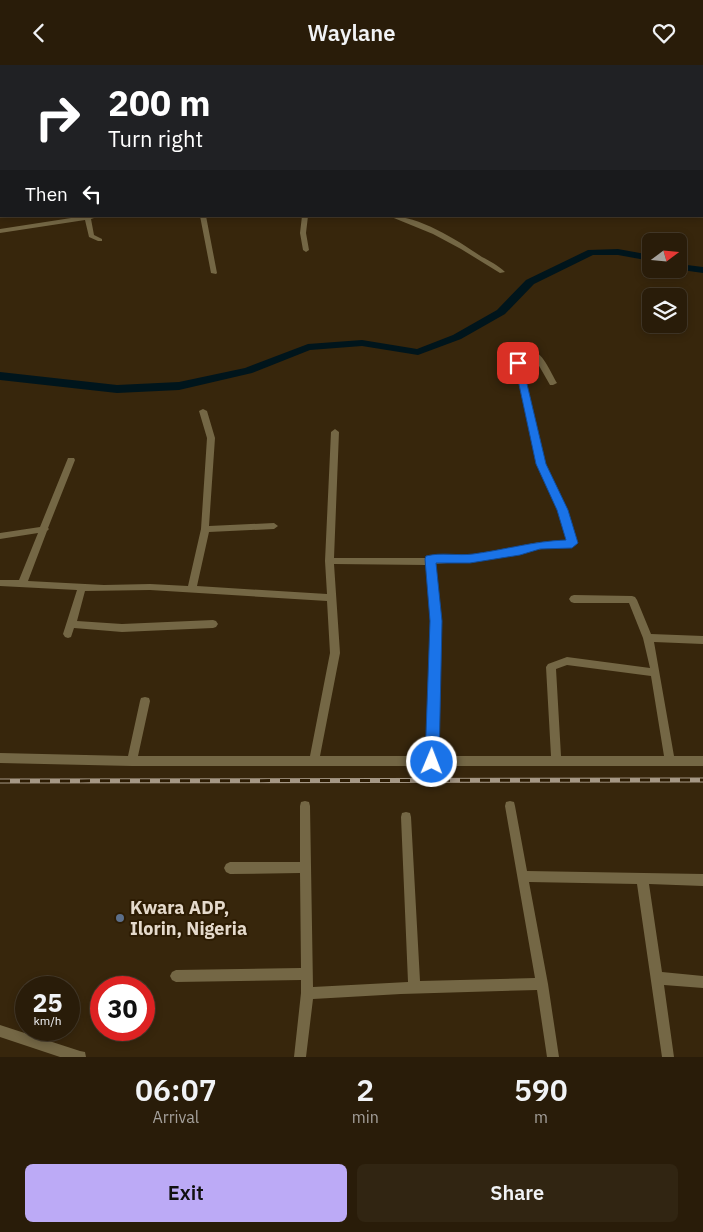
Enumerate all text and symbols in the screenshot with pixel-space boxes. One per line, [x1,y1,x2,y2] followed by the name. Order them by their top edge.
[308,18,395,47] text: Waylane
[25,19,53,47] icon: back
[650,19,678,47] icon: heart
[108,80,211,126] text: 200 m
[25,85,90,150] icon: right
[108,124,203,153] text: Turn right
[78,180,106,208] icon: left
[25,182,68,206] text: Then
[642,233,688,277] north arrow
[642,233,687,333] map controls
[642,288,687,333] button: layers
[497,342,539,384] pin
[504,349,532,377] icon: arrive
[405,735,457,787] position arrow
[130,896,247,940] place label: Kwara ADP, Ilorin, Nigeria
[114,912,126,924] marker: Kwara ADP, Ilorin, Nigeria
[90,976,155,1041] speed limit sign: 30
[32,986,63,1019] text: 25
[33,1013,62,1028] text: km/h
[135,1070,217,1109] text: 06:07
[356,1070,374,1109] text: 2
[514,1070,568,1109] text: 590
[153,1107,199,1127] text: Arrival
[352,1107,379,1127] text: min
[534,1107,548,1127] text: m
[25,1164,347,1222] button: Exit
[357,1164,678,1222] button: Share

